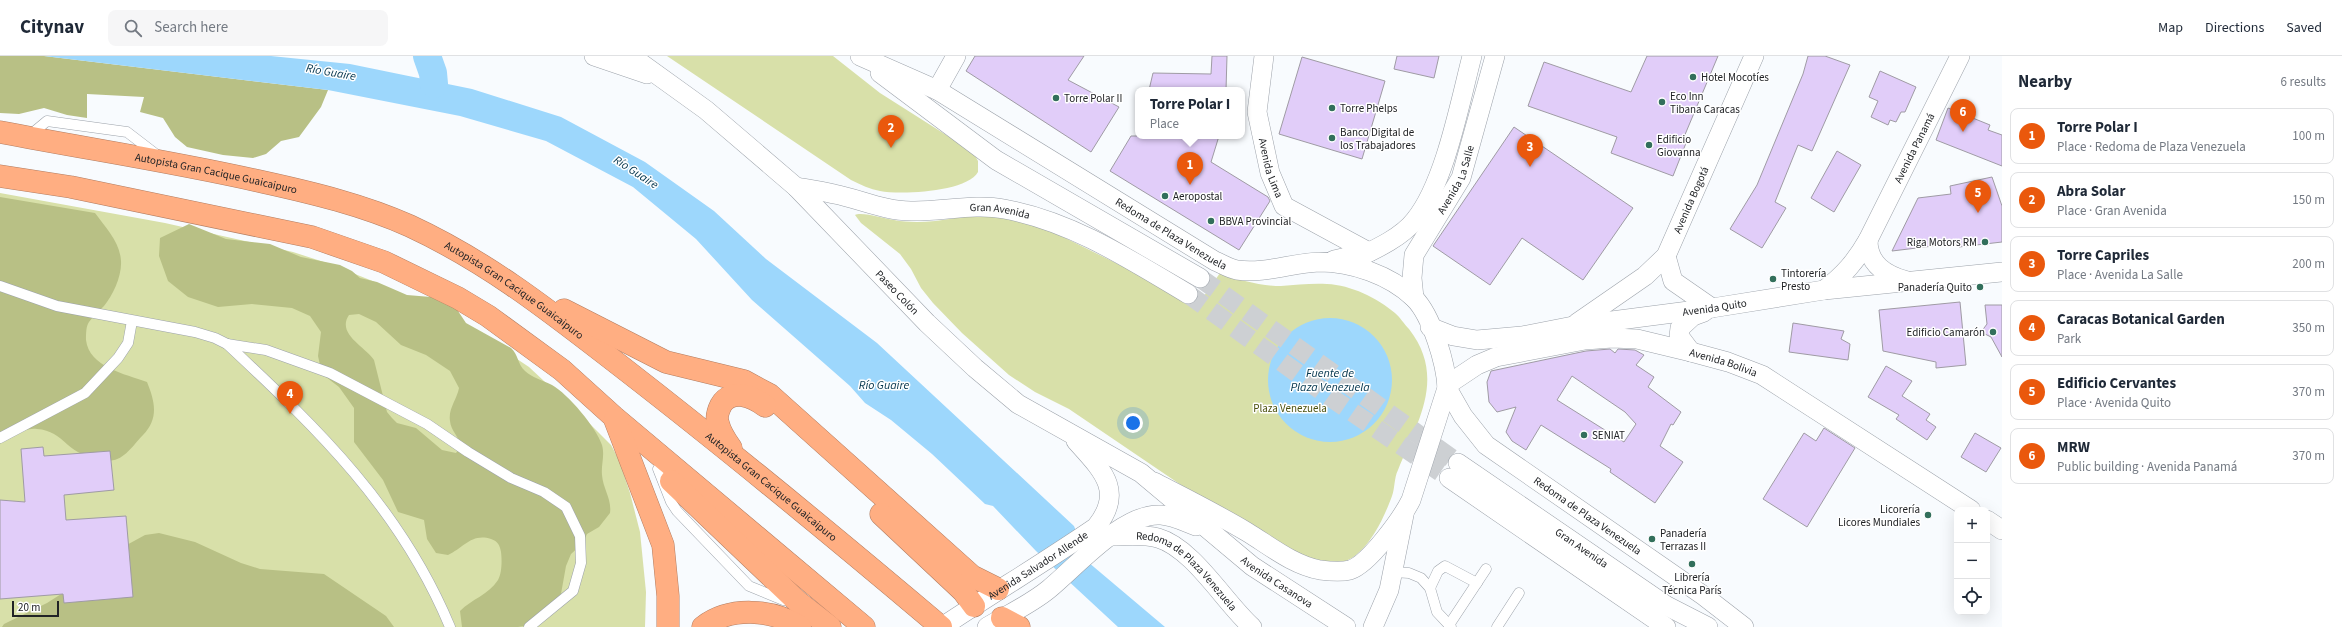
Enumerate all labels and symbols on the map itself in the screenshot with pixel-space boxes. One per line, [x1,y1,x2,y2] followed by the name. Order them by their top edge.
[305,60,357,85] water label: Río Guaire
[1701,70,1769,85] place label: Hotel Mocotíes
[1688,72,1698,82] marker: Hotel Mocotíes
[1670,89,1740,117] place label: Eco Inn Tibana Caracas
[1064,91,1122,106] place label: Torre Polar II
[1051,93,1061,103] marker: Torre Polar II
[1657,97,1667,107] marker: Eco Inn Tibana Caracas
[1950,99,1976,132] pin: 6
[1340,101,1398,116] place label: Torre Phelps
[1327,103,1337,113] marker: Torre Phelps
[1891,111,1938,186] street label: Avenida Panamá
[878,115,904,148] pin: 2
[1340,125,1416,153] place label: Banco Digital de los Trabajadores
[1657,132,1700,160] place label: Edificio Giovanna
[1327,133,1337,143] marker: Banco Digital de los Trabajadores
[1517,134,1543,167] pin: 3
[1255,137,1287,200] street label: Avenida Lima
[1644,140,1654,150] marker: Edificio Giovanna
[1434,143,1478,217] street label: Avenida La Salle
[134,150,299,198] street label: Autopista Gran Cacique Guaicaipuro
[610,152,662,193] water label: Río Guaire
[1177,152,1203,185] pin: 1
[1670,164,1712,236] street label: Avenida Bogotá
[1965,180,1991,213] pin: 5
[1173,189,1223,204] place label: Aeropostal
[1160,191,1170,201] marker: Aeropostal
[1112,194,1229,274] street label: Redoma de Plaza Venezuela
[969,200,1032,223] street label: Gran Avenida
[1219,214,1292,229] place label: BBVA Provincial
[1206,216,1216,226] marker: BBVA Provincial
[1907,235,1977,250] place label: Riga Motors RM
[1980,237,1990,247] marker: Riga Motors RM
[442,238,587,343] street label: Autopista Gran Cacique Guaicaipuro
[1781,266,1826,294] place label: Tintorería Presto
[872,267,922,318] street label: Paseo Colón
[1768,274,1778,284] marker: Tintorería Presto
[1898,280,1972,295] place label: Panadería Quito
[1975,282,1985,292] marker: Panadería Quito
[1682,296,1748,320] street label: Avenida Quito
[1907,325,1985,340] place label: Edificio Camarón
[1988,327,1998,337] marker: Edificio Camarón
[1688,345,1759,381] street label: Avenida Bolivia
[1290,365,1370,396] water label: Fuente de Plaza Venezuela
[859,377,909,394] water label: Río Guaire
[277,381,303,414] pin: 4
[1253,401,1327,416] park label: Plaza Venezuela
[1123,413,1143,433] your location
[1592,428,1625,443] place label: SENIAT
[702,429,840,545] street label: Autopista Gran Cacique Guaicaipuro
[1579,430,1589,440] marker: SENIAT
[1531,473,1644,558] street label: Redoma de Plaza Venezuela
[1838,502,1920,530] place label: Licorería Licores Mundiales
[1923,510,1933,520] marker: Licorería Licores Mundiales
[1552,525,1611,572] street label: Gran Avenida
[1660,526,1707,554] place label: Panadería Terrazas II
[985,527,1092,603] street label: Avenida Salvador Allende
[1136,528,1240,614] street label: Redoma de Plaza Venezuela
[1647,534,1657,544] marker: Panadería Terrazas II
[1238,553,1316,612] street label: Avenida Casanova
[1687,559,1697,569] marker: Librería Técnica París
[1662,570,1722,598] place label: Librería Técnica París
[12,599,59,618] scale bar

